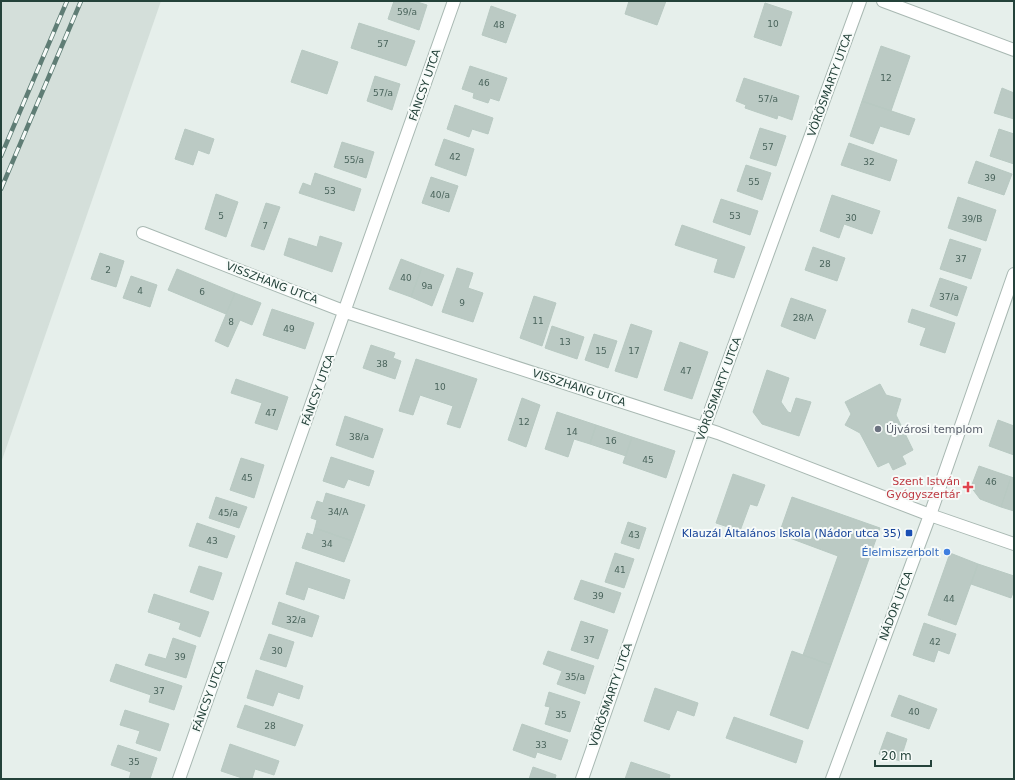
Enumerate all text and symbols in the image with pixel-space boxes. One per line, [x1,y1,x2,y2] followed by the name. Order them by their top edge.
[397,7,417,17] house number: 59/a
[767,19,779,29] house number: 10
[493,20,505,30] house number: 48
[805,31,855,139] street label: VÖRÖSMARTY UTCA
[377,39,389,49] house number: 57
[407,47,444,123] street label: FÁNCSY UTCA
[880,73,892,83] house number: 12
[478,78,490,88] house number: 46
[373,88,393,98] house number: 57/a
[758,94,778,104] house number: 57/a
[762,142,774,152] house number: 57
[449,152,461,162] house number: 42
[344,155,364,165] house number: 55/a
[863,157,875,167] house number: 32
[984,173,996,183] house number: 39
[748,177,760,187] house number: 55
[324,186,336,196] house number: 53
[430,190,450,200] house number: 40/a
[218,211,224,221] house number: 5
[729,211,741,221] house number: 53
[845,213,857,223] house number: 30
[962,214,982,224] house number: 39/B
[262,221,268,231] house number: 7
[955,254,967,264] house number: 37
[224,259,320,307] street label: VISSZHANG UTCA
[819,259,831,269] house number: 28
[105,265,111,275] house number: 2
[400,273,412,283] house number: 40
[421,281,433,291] house number: 9a
[137,286,143,296] house number: 4
[199,287,205,297] house number: 6
[939,292,959,302] house number: 37/a
[459,298,465,308] house number: 9
[793,313,814,323] house number: 28/A
[532,316,544,326] house number: 11
[228,317,234,327] house number: 8
[283,324,295,334] house number: 49
[694,335,744,443] street label: VÖRÖSMARTY UTCA
[559,337,571,347] house number: 13
[595,346,607,356] house number: 15
[628,346,640,356] house number: 17
[299,352,337,428] street label: FÁNCSY UTCA
[376,359,388,369] house number: 38
[680,366,692,376] house number: 47
[531,367,628,409] street label: VISSZHANG UTCA
[434,382,446,392] house number: 10
[265,408,277,418] house number: 47
[518,417,530,427] house number: 12
[886,423,983,436] place label: Újvárosi templom
[873,424,883,434] marker: Újvárosi templom
[566,427,578,437] house number: 14
[349,432,369,442] house number: 38/a
[605,436,617,446] house number: 16
[642,455,654,465] house number: 45
[241,473,253,483] house number: 45
[886,475,960,501] place label: Szent István Gyógyszertár
[985,477,997,487] house number: 46
[963,482,973,492] marker: Szent István Gyógyszertár
[328,507,349,517] house number: 34/A
[218,508,238,518] house number: 45/a
[682,527,901,540] place label: Klauzál Általános Iskola (Nádor utca 35)
[904,528,914,538] marker: Klauzál Általános Iskola (Nádor utca 35)
[628,530,640,540] house number: 43
[206,536,218,546] house number: 43
[321,539,333,549] house number: 34
[862,546,940,559] place label: Élelmiszerbolt
[942,547,952,557] marker: Élelmiszerbolt
[614,565,626,575] house number: 41
[877,569,915,643] street label: NÁDOR UTCA
[592,591,604,601] house number: 39
[943,594,955,604] house number: 44
[286,615,306,625] house number: 32/a
[583,635,595,645] house number: 37
[929,637,941,647] house number: 42
[587,641,635,749] street label: VÖRÖSMARTY UTCA
[271,646,283,656] house number: 30
[174,652,186,662] house number: 39
[190,658,228,734] street label: FÁNCSY UTCA
[565,672,585,682] house number: 35/a
[153,686,165,696] house number: 37
[908,707,920,717] house number: 40
[555,710,567,720] house number: 35
[264,721,276,731] house number: 28
[535,740,547,750] house number: 33
[875,742,931,768] scale bar
[881,749,912,763] text: 20 m
[128,757,140,767] house number: 35

